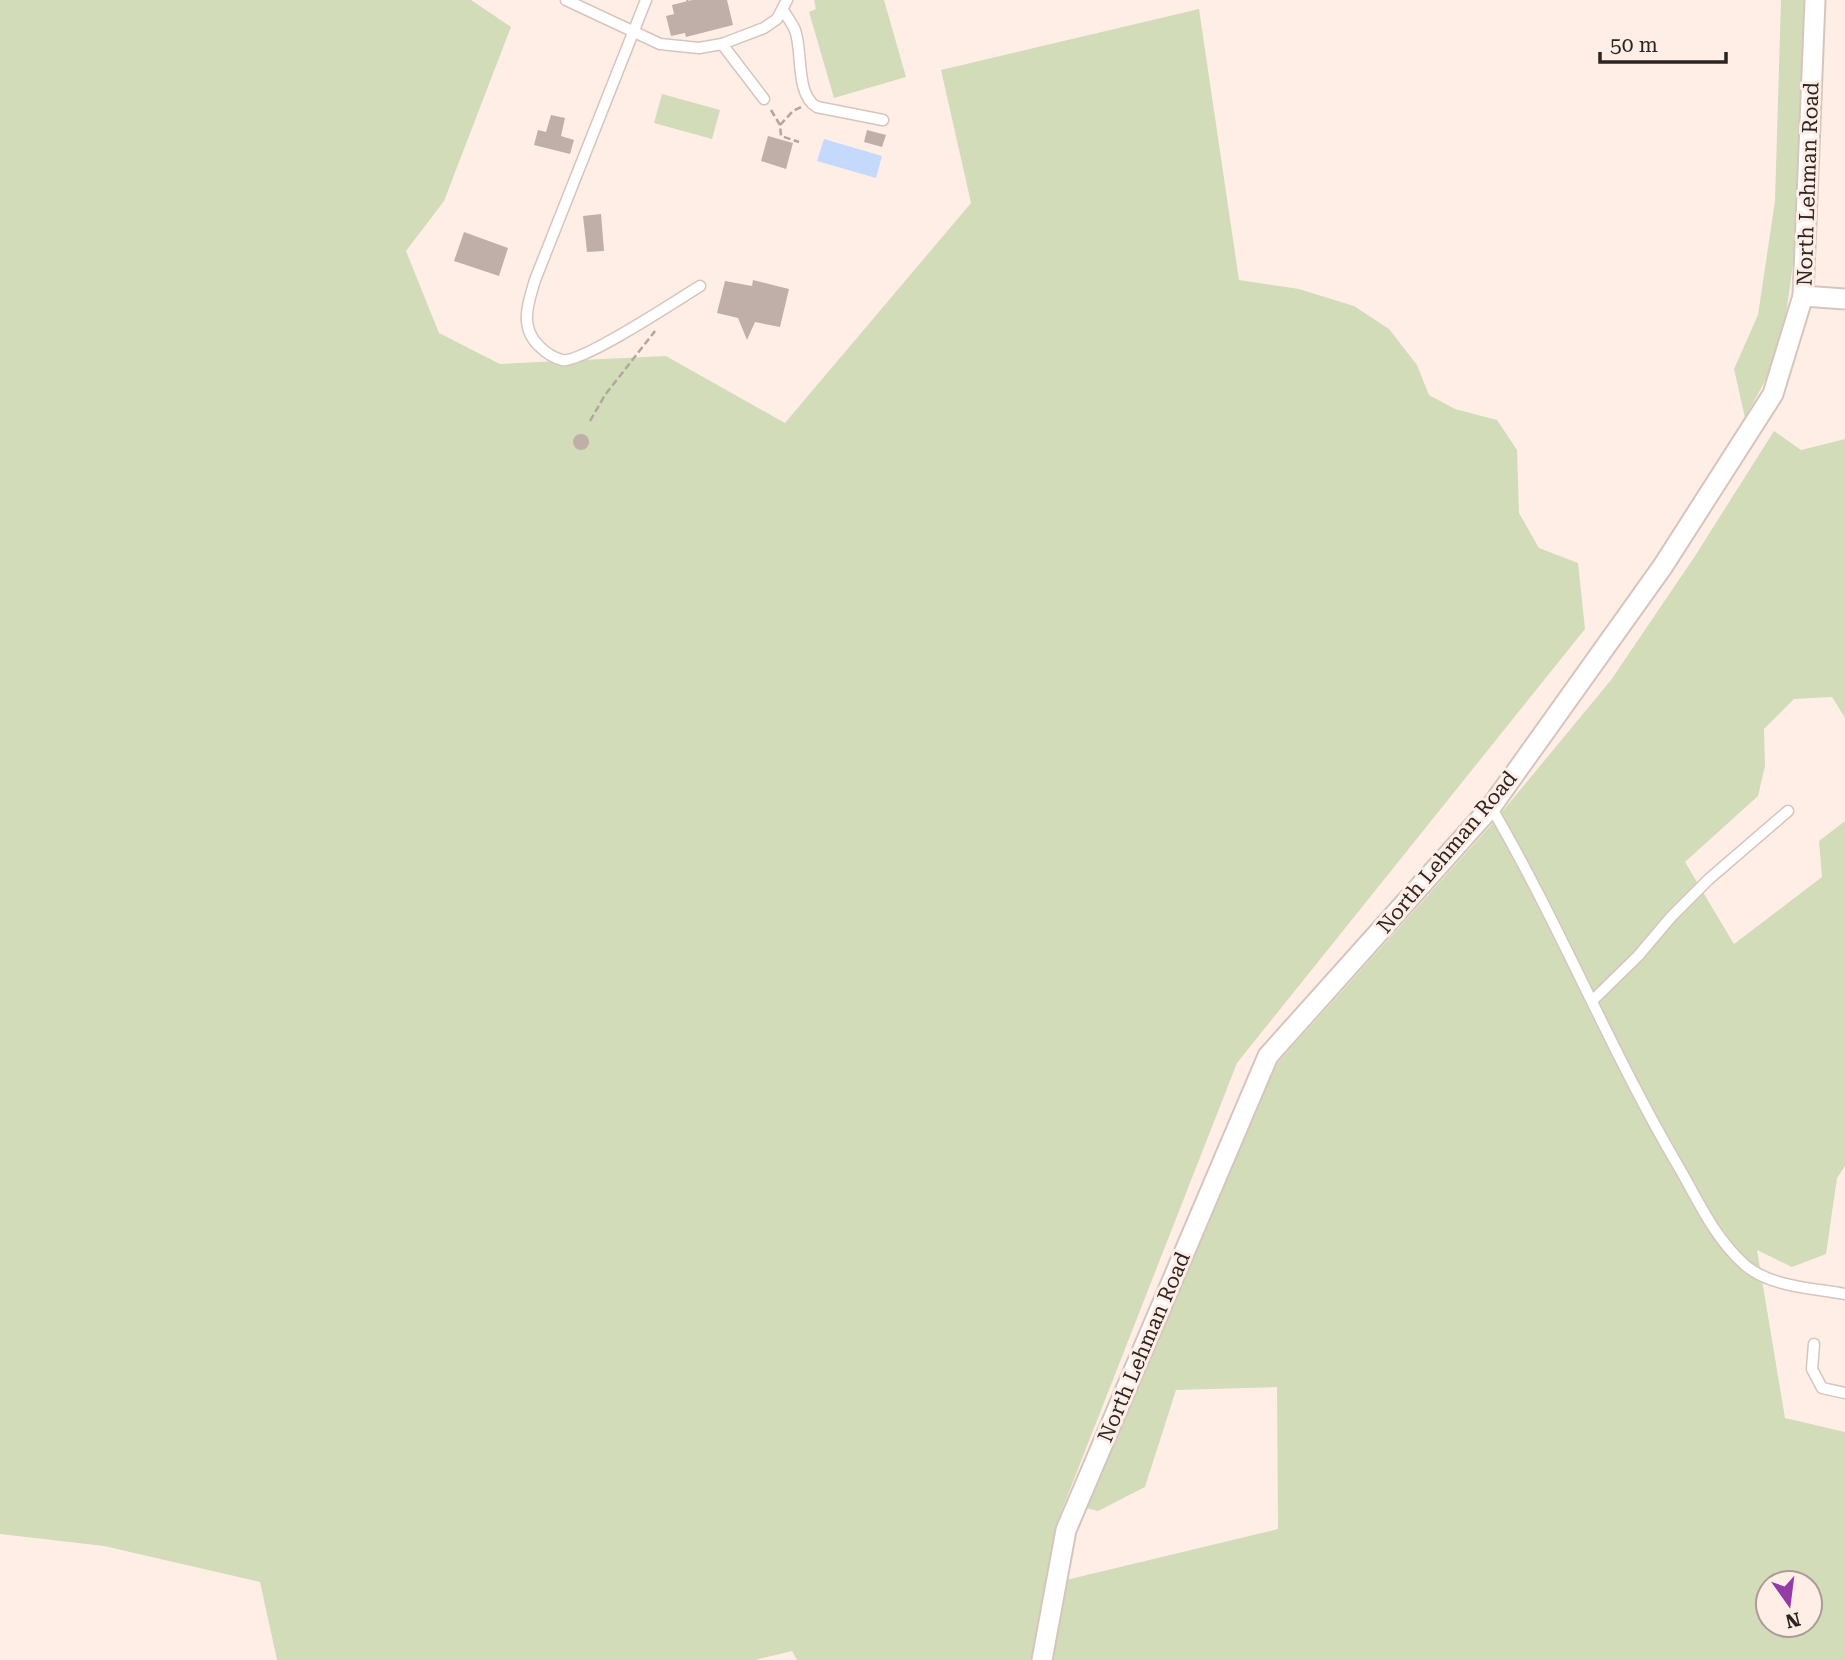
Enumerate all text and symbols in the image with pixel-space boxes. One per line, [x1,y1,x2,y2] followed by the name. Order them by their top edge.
[1600,21,1726,65] scale bar
[1610,33,1658,57] text: 50 m
[1792,81,1824,286] street label: North Lehman Road
[1372,766,1522,938] street label: North Lehman Road
[1093,1248,1195,1446] street label: North Lehman Road
[1754,1569,1824,1639] north arrow
[1783,1607,1803,1633] text: N

